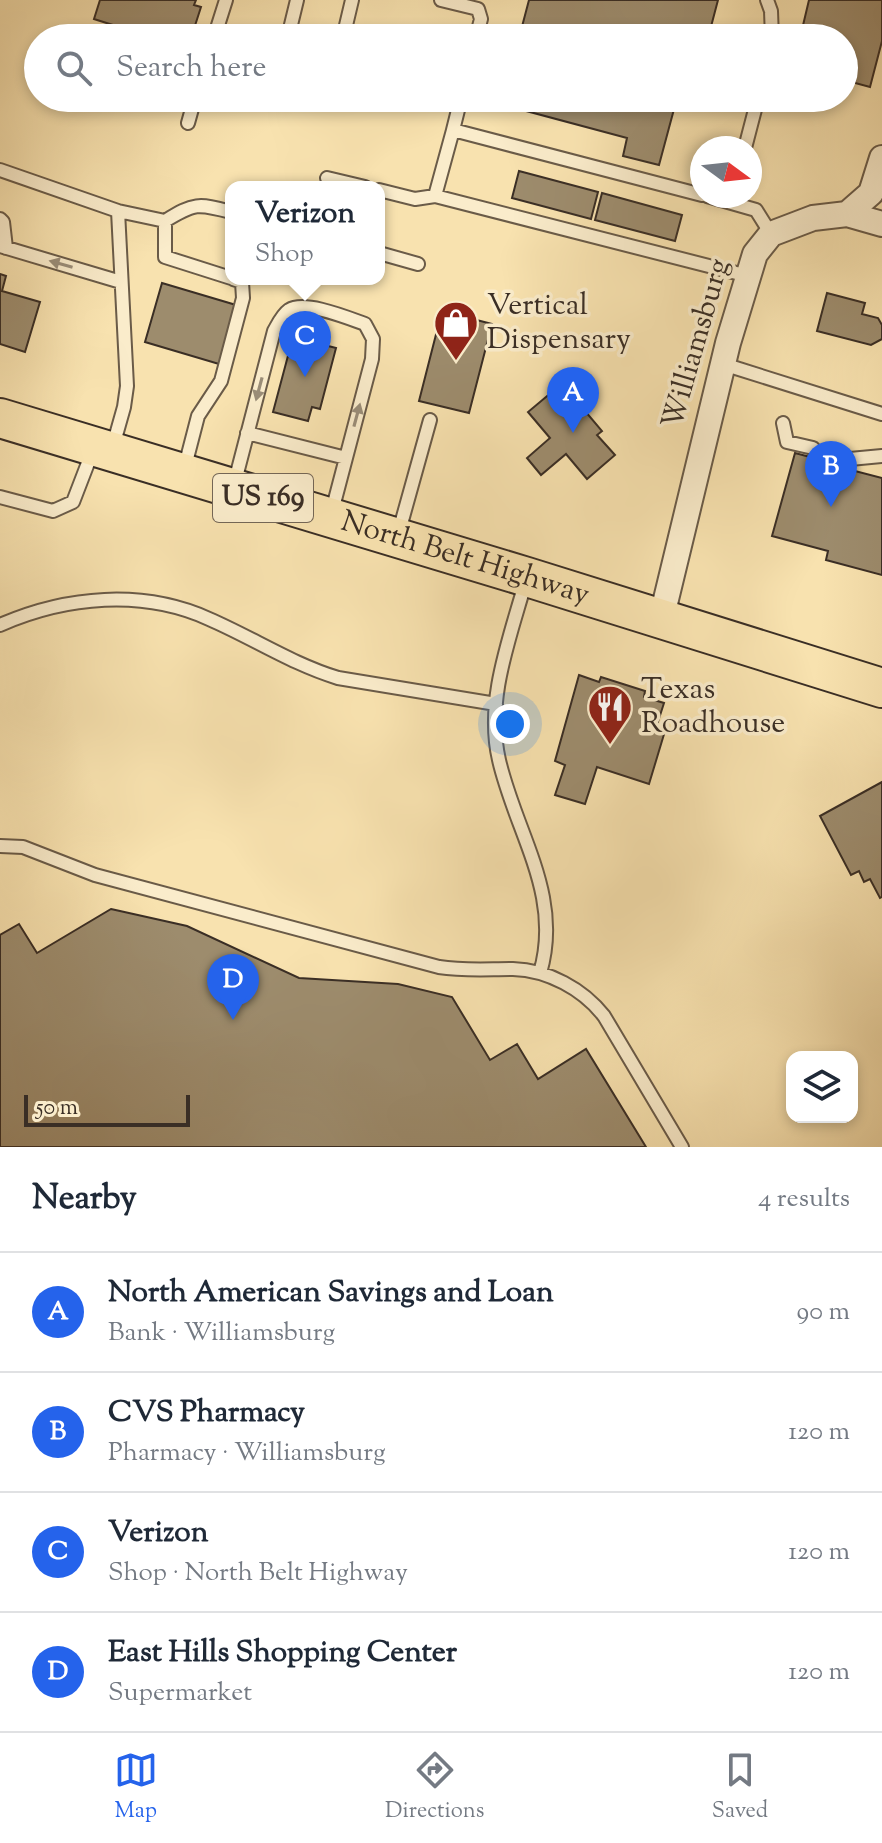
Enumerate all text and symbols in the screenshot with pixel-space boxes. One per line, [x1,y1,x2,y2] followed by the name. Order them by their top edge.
[24,24,858,112] search box
[52,46,96,90] icon: search
[116,47,266,90] text: Search here
[690,136,762,208] north arrow
[225,181,385,285] popup
[255,193,355,236] text: Verizon
[255,236,314,273] text: Shop
[652,254,742,434] street label: Williamsburg
[48,257,72,270] one-way arrow
[487,285,631,362] place label: Vertical Dispensary
[432,299,480,362] shop icon: Vertical Dispensary
[279,311,331,377] pin: C
[547,367,599,433] pin: A
[252,377,264,402] one-way arrow
[351,403,364,427] one-way arrow
[805,441,857,507] pin: B
[213,474,313,522] road number: US 169
[336,501,595,617] street label: North Belt Highway
[641,669,785,746] place label: Texas Roadhouse
[586,683,634,746] restaurant icon: Texas Roadhouse
[490,704,530,744] your location
[207,954,259,1020] pin: D
[786,1051,858,1123] map controls
[786,1051,858,1123] button: layers
[24,1091,190,1127] scale bar
[36,1093,78,1125] text: 50 m
[32,1175,137,1224] text: Nearby
[758,1181,850,1218] text: 4 results
[108,1272,554,1315] text: North American Savings and Loan
[47,1294,69,1331] text: A
[797,1294,850,1331] text: 90 m
[108,1315,335,1352] text: Bank · Williamsburg
[108,1392,305,1435] text: CVS Pharmacy
[50,1414,66,1451] text: B
[788,1414,850,1451] text: 120 m
[108,1435,386,1472] text: Pharmacy · Williamsburg
[108,1512,209,1555] text: Verizon
[48,1534,68,1571] text: C
[788,1534,850,1571] text: 120 m
[108,1555,408,1592] text: Shop · North Belt Highway
[108,1632,457,1675] text: East Hills Shopping Center
[48,1654,68,1691] text: D
[788,1654,850,1691] text: 120 m
[108,1675,252,1712] text: Supermarket
[114,1748,158,1828] tab: Map
[385,1748,484,1828] tab: Directions
[712,1748,768,1828] tab: Saved

